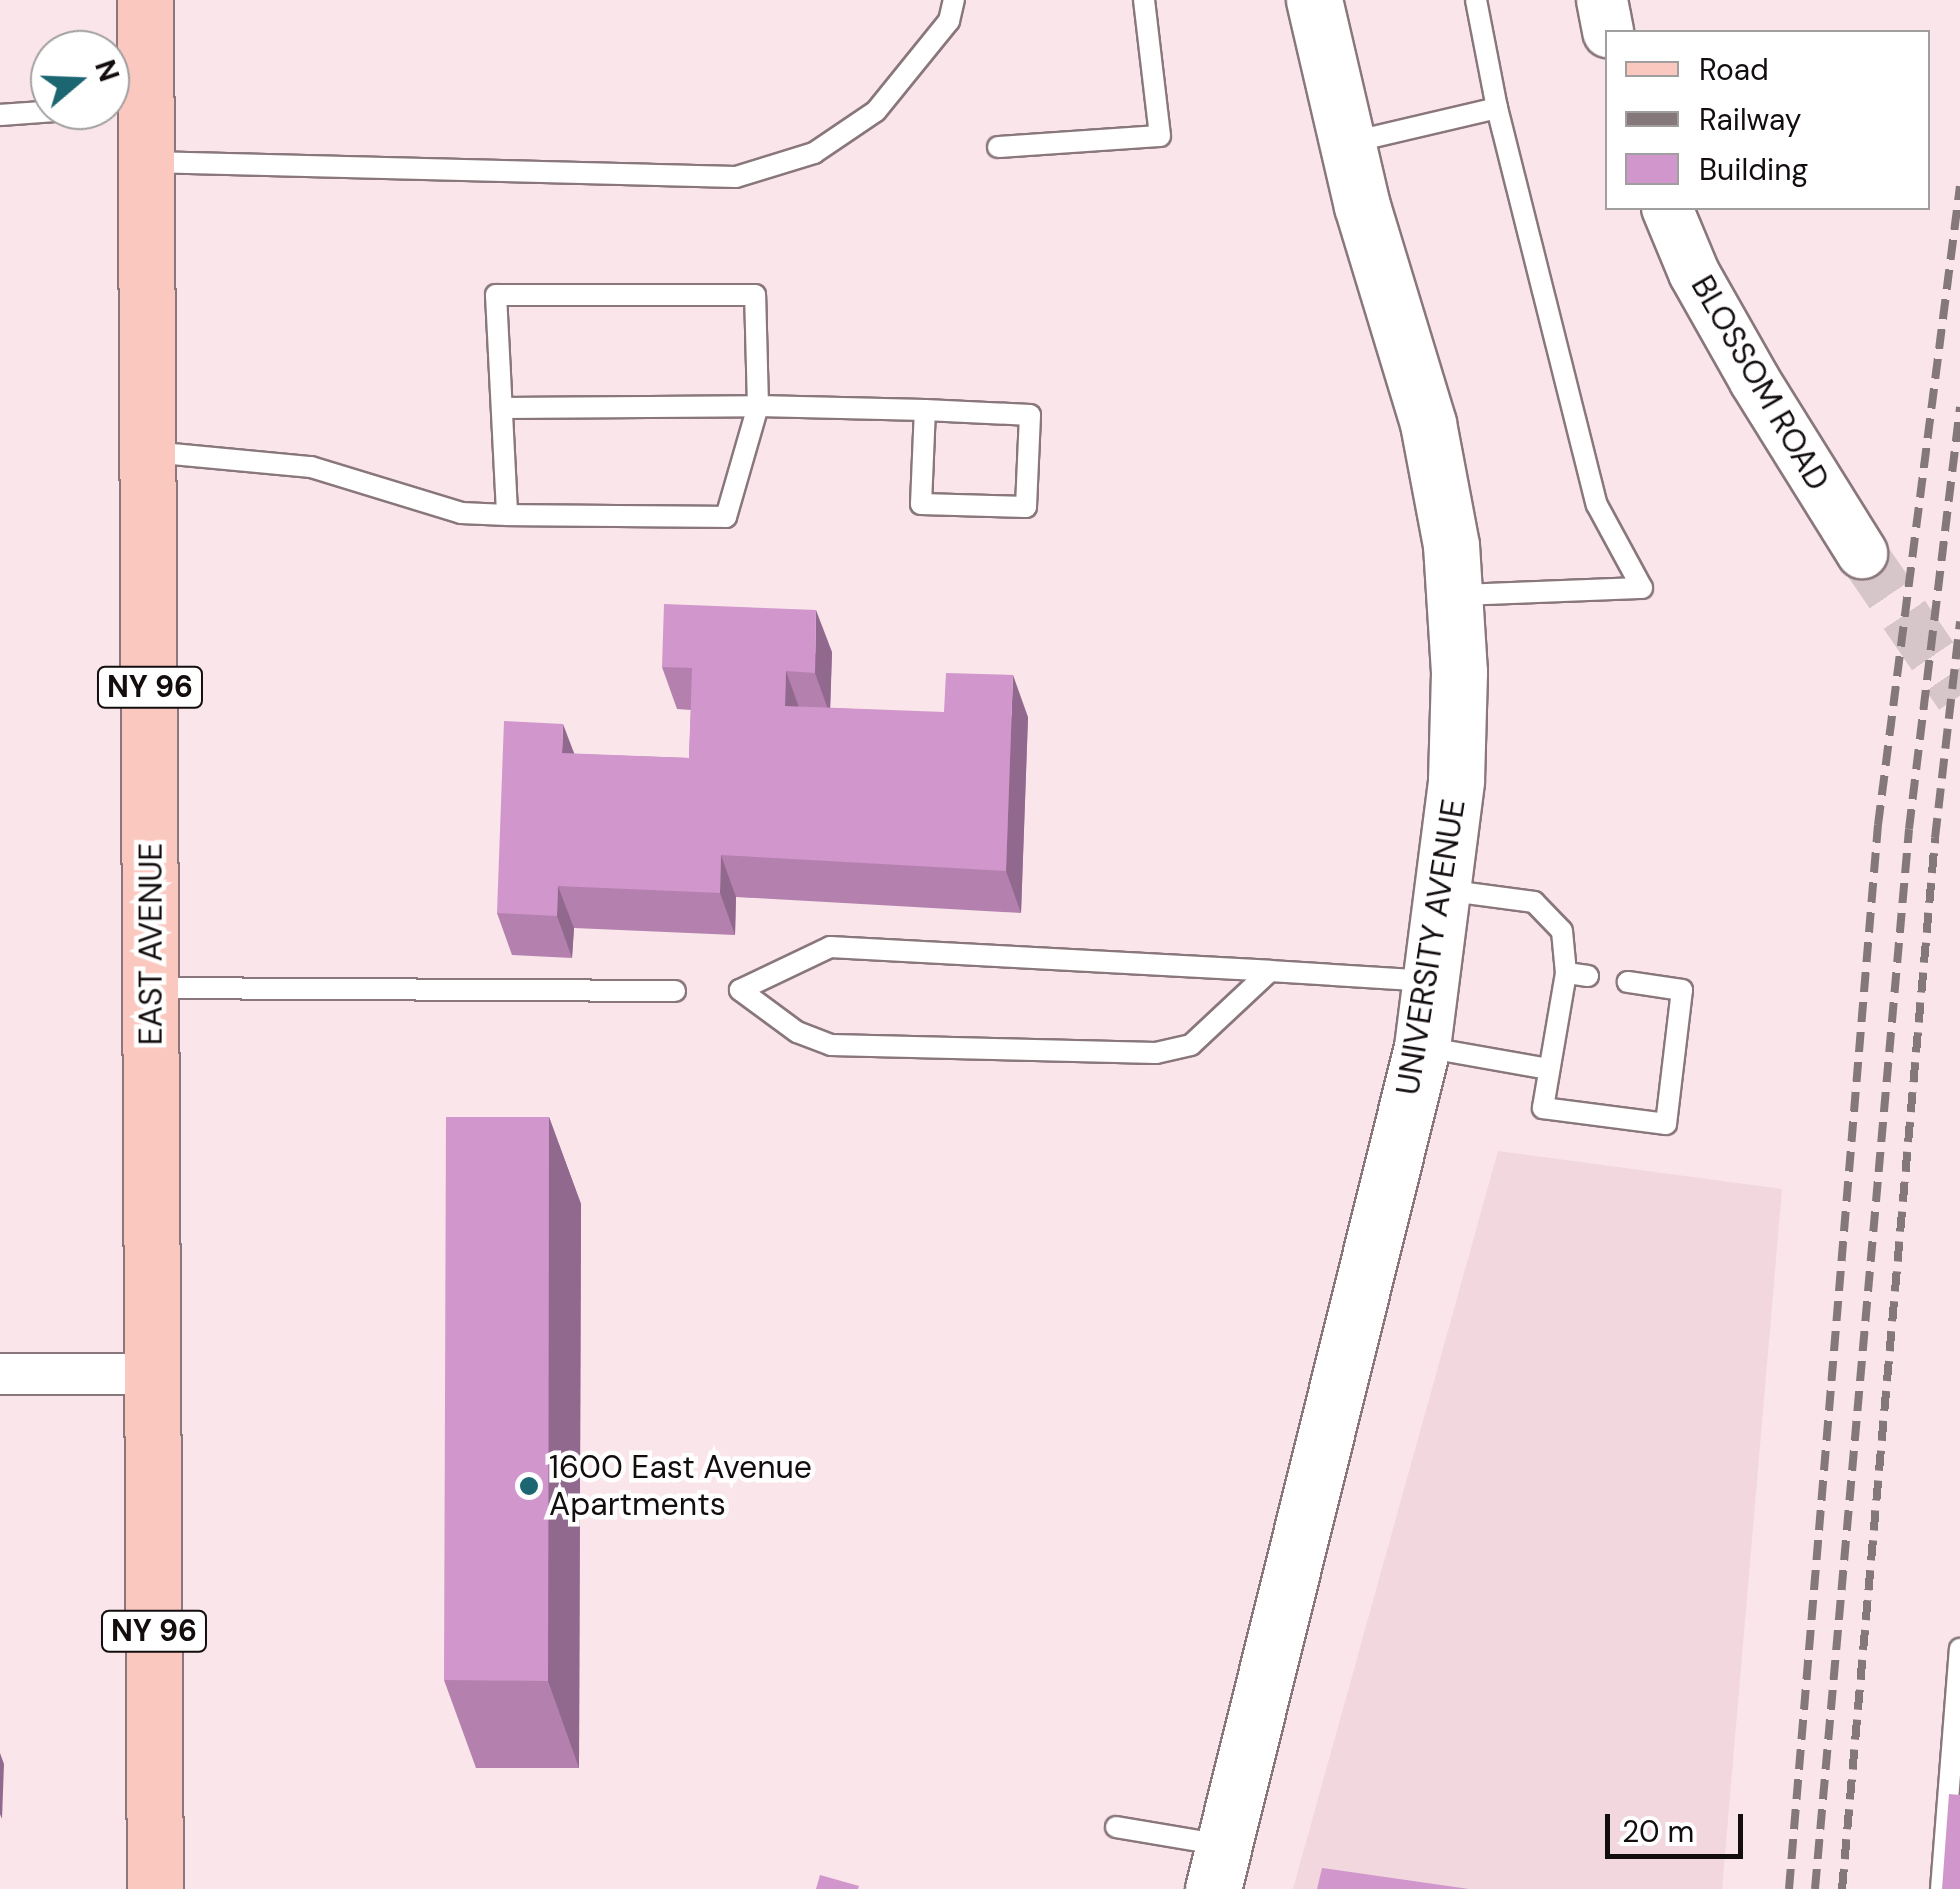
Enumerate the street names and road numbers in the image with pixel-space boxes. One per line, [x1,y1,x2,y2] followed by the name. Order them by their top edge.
[1683,269,1837,497] street label: BLOSSOM ROAD
[95,662,205,712] road number: NY 96
[1389,796,1473,1098] street label: UNIVERSITY AVENUE
[132,843,170,1045] street label: EAST AVENUE
[99,1606,209,1656] road number: NY 96

